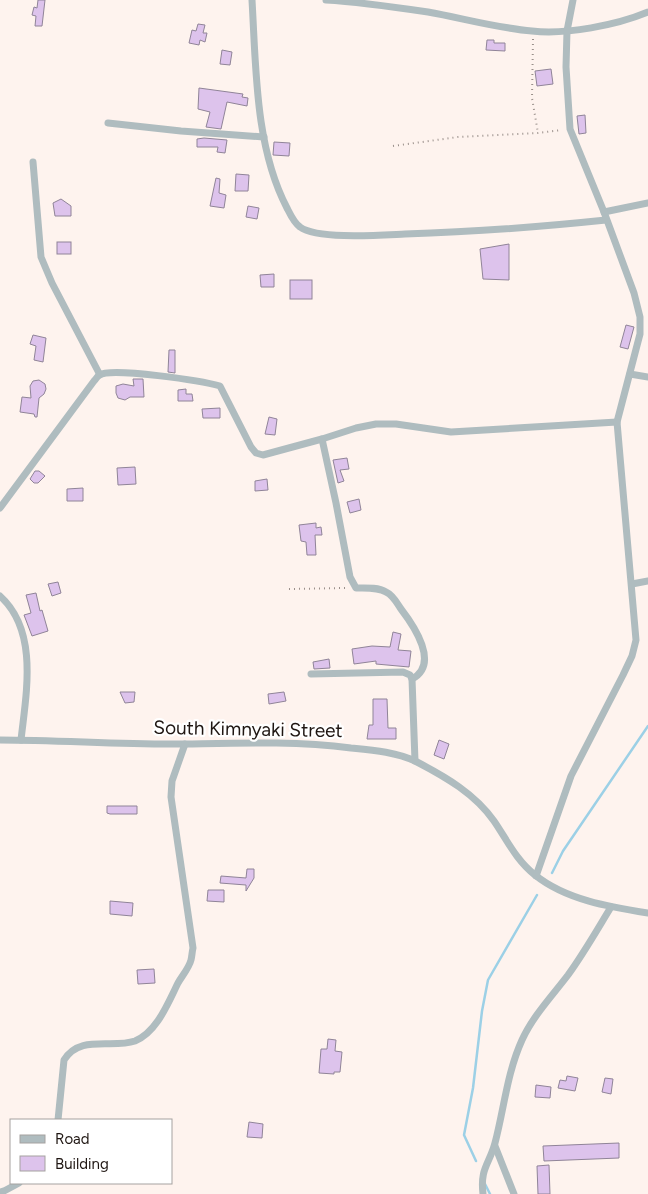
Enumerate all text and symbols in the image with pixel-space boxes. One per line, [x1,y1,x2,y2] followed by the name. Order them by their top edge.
[153,716,343,742] street label: South Kimnyaki Street
[10,1119,172,1184] legend
[55,1130,90,1148] text: Road
[55,1155,109,1173] text: Building

